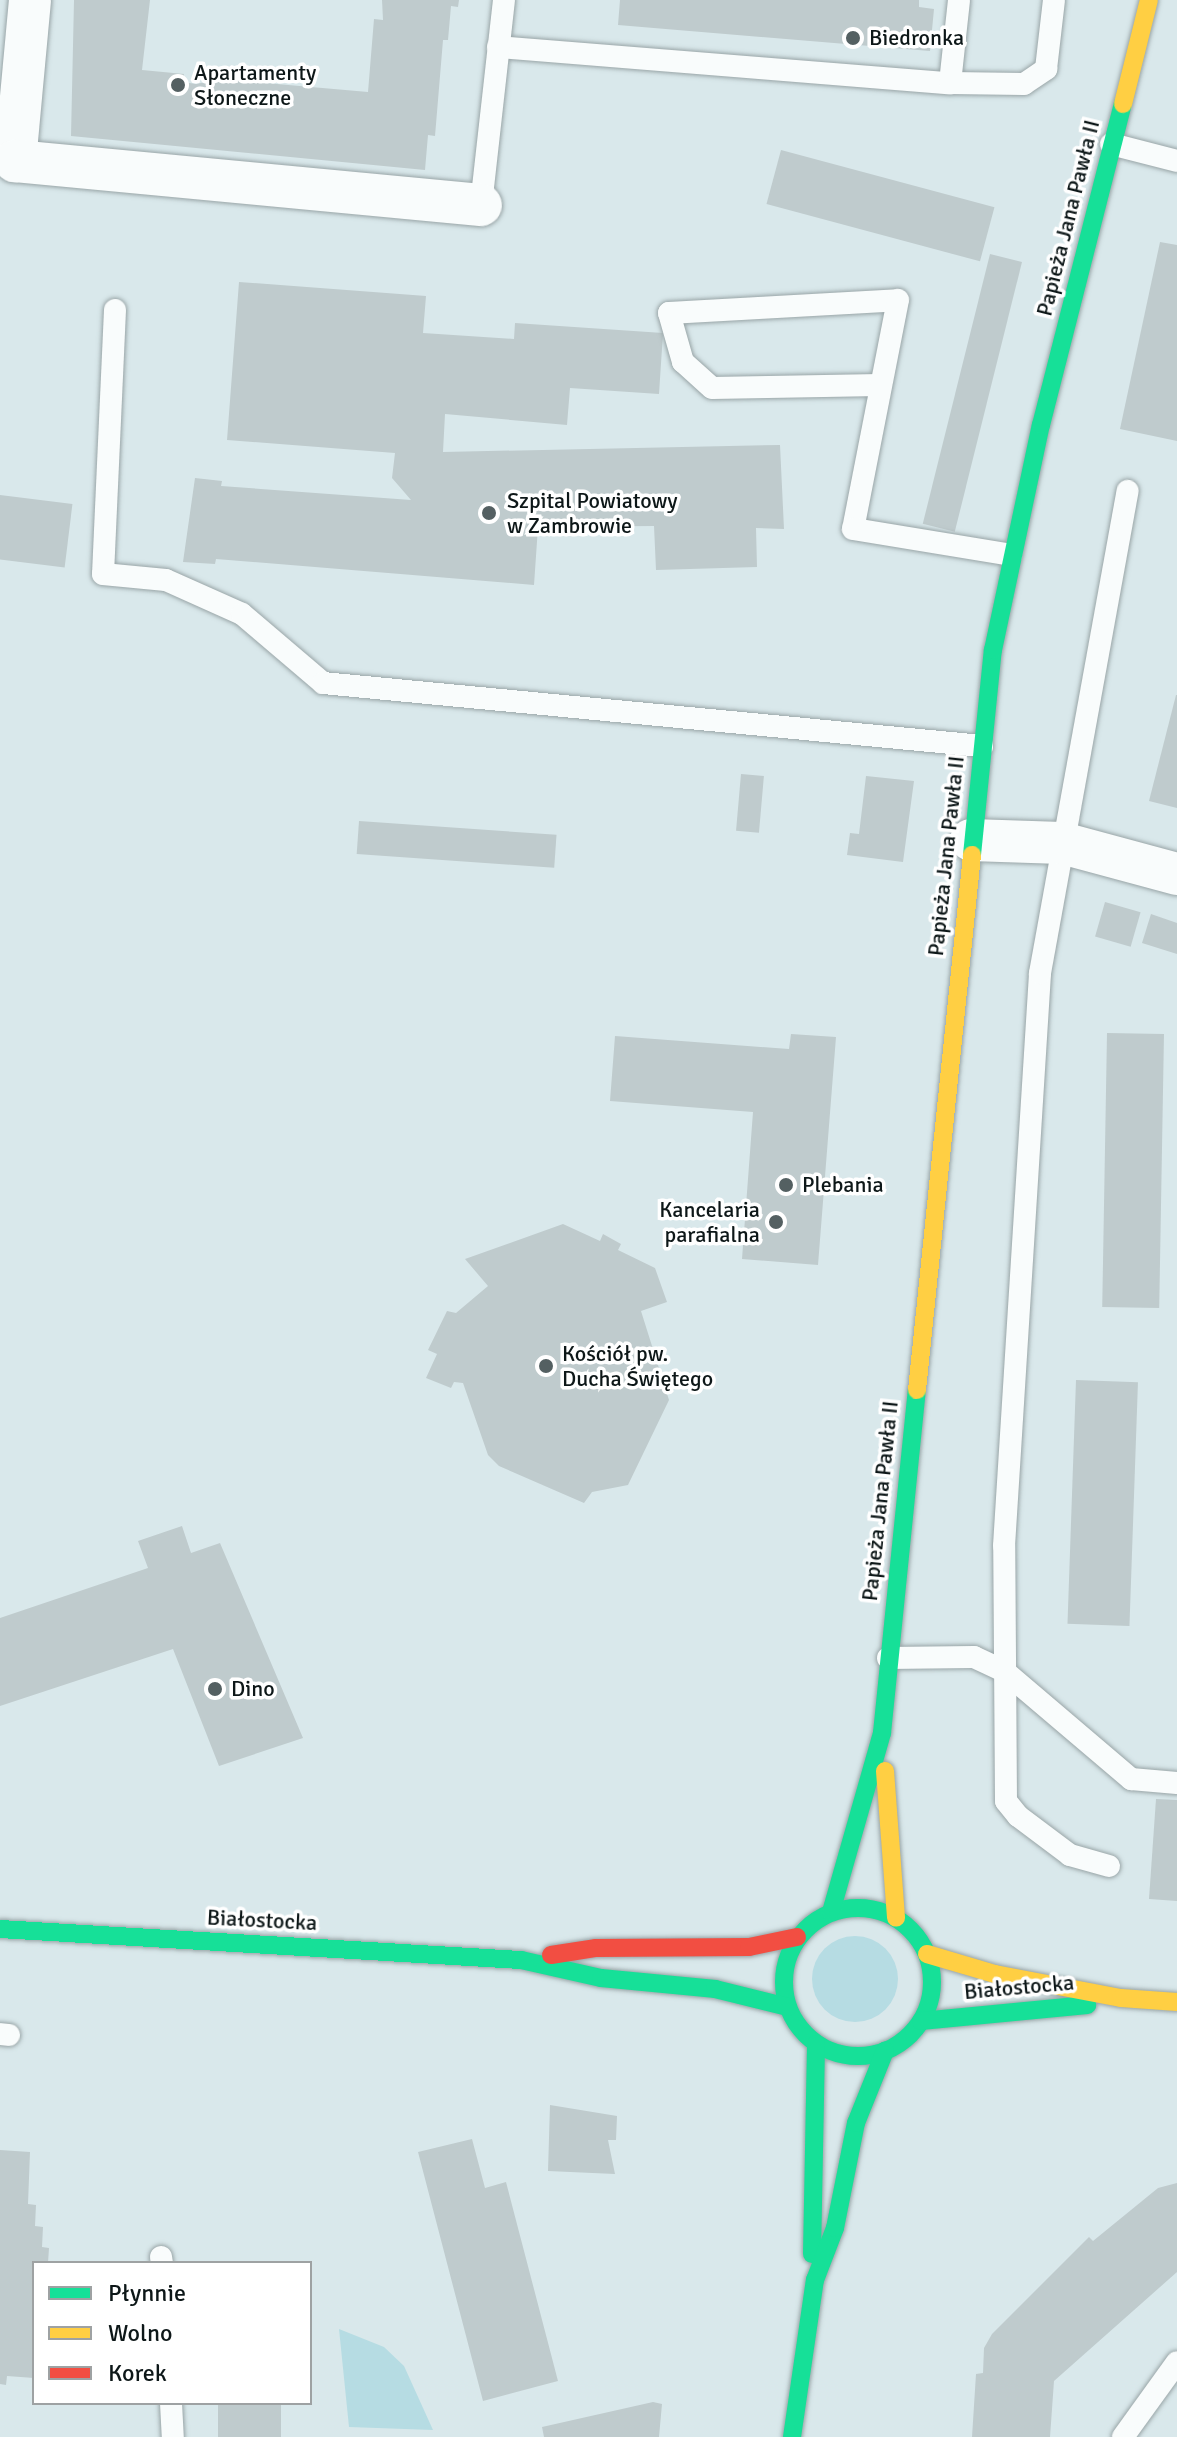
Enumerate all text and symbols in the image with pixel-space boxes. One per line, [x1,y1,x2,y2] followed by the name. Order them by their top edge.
[869,25,964,51] place label: Biedronka
[844,29,862,47] marker: Biedronka
[194,59,316,110] place label: Apartamenty Słoneczne
[169,76,187,94] marker: Apartamenty Słoneczne
[1031,117,1105,319] street label: Papieża Jana Pawła II
[507,487,678,538] place label: Szpital Powiatowy w Zambrowie
[478,502,500,524] marker: Szpital Powiatowy w Zambrowie
[922,755,970,957] street label: Papieża Jana Pawła II
[802,1172,884,1198] place label: Plebania
[777,1176,795,1194] marker: Plebania
[659,1196,760,1248] place label: Kancelaria parafialna
[767,1213,785,1231] marker: Kancelaria parafialna
[562,1340,713,1392] place label: Kościół pw. Ducha Świętego
[537,1357,555,1375] marker: Kościół pw. Ducha Świętego
[856,1400,904,1602] street label: Papieża Jana Pawła II
[231,1676,275,1702] place label: Dino
[206,1680,224,1698] marker: Dino
[206,1904,318,1936] street label: Białostocka
[963,1969,1075,2005] street label: Białostocka
[32,2261,312,2405] legend
[108,2278,186,2308] text: Płynnie
[108,2318,173,2348] text: Wolno
[108,2358,167,2388] text: Korek

